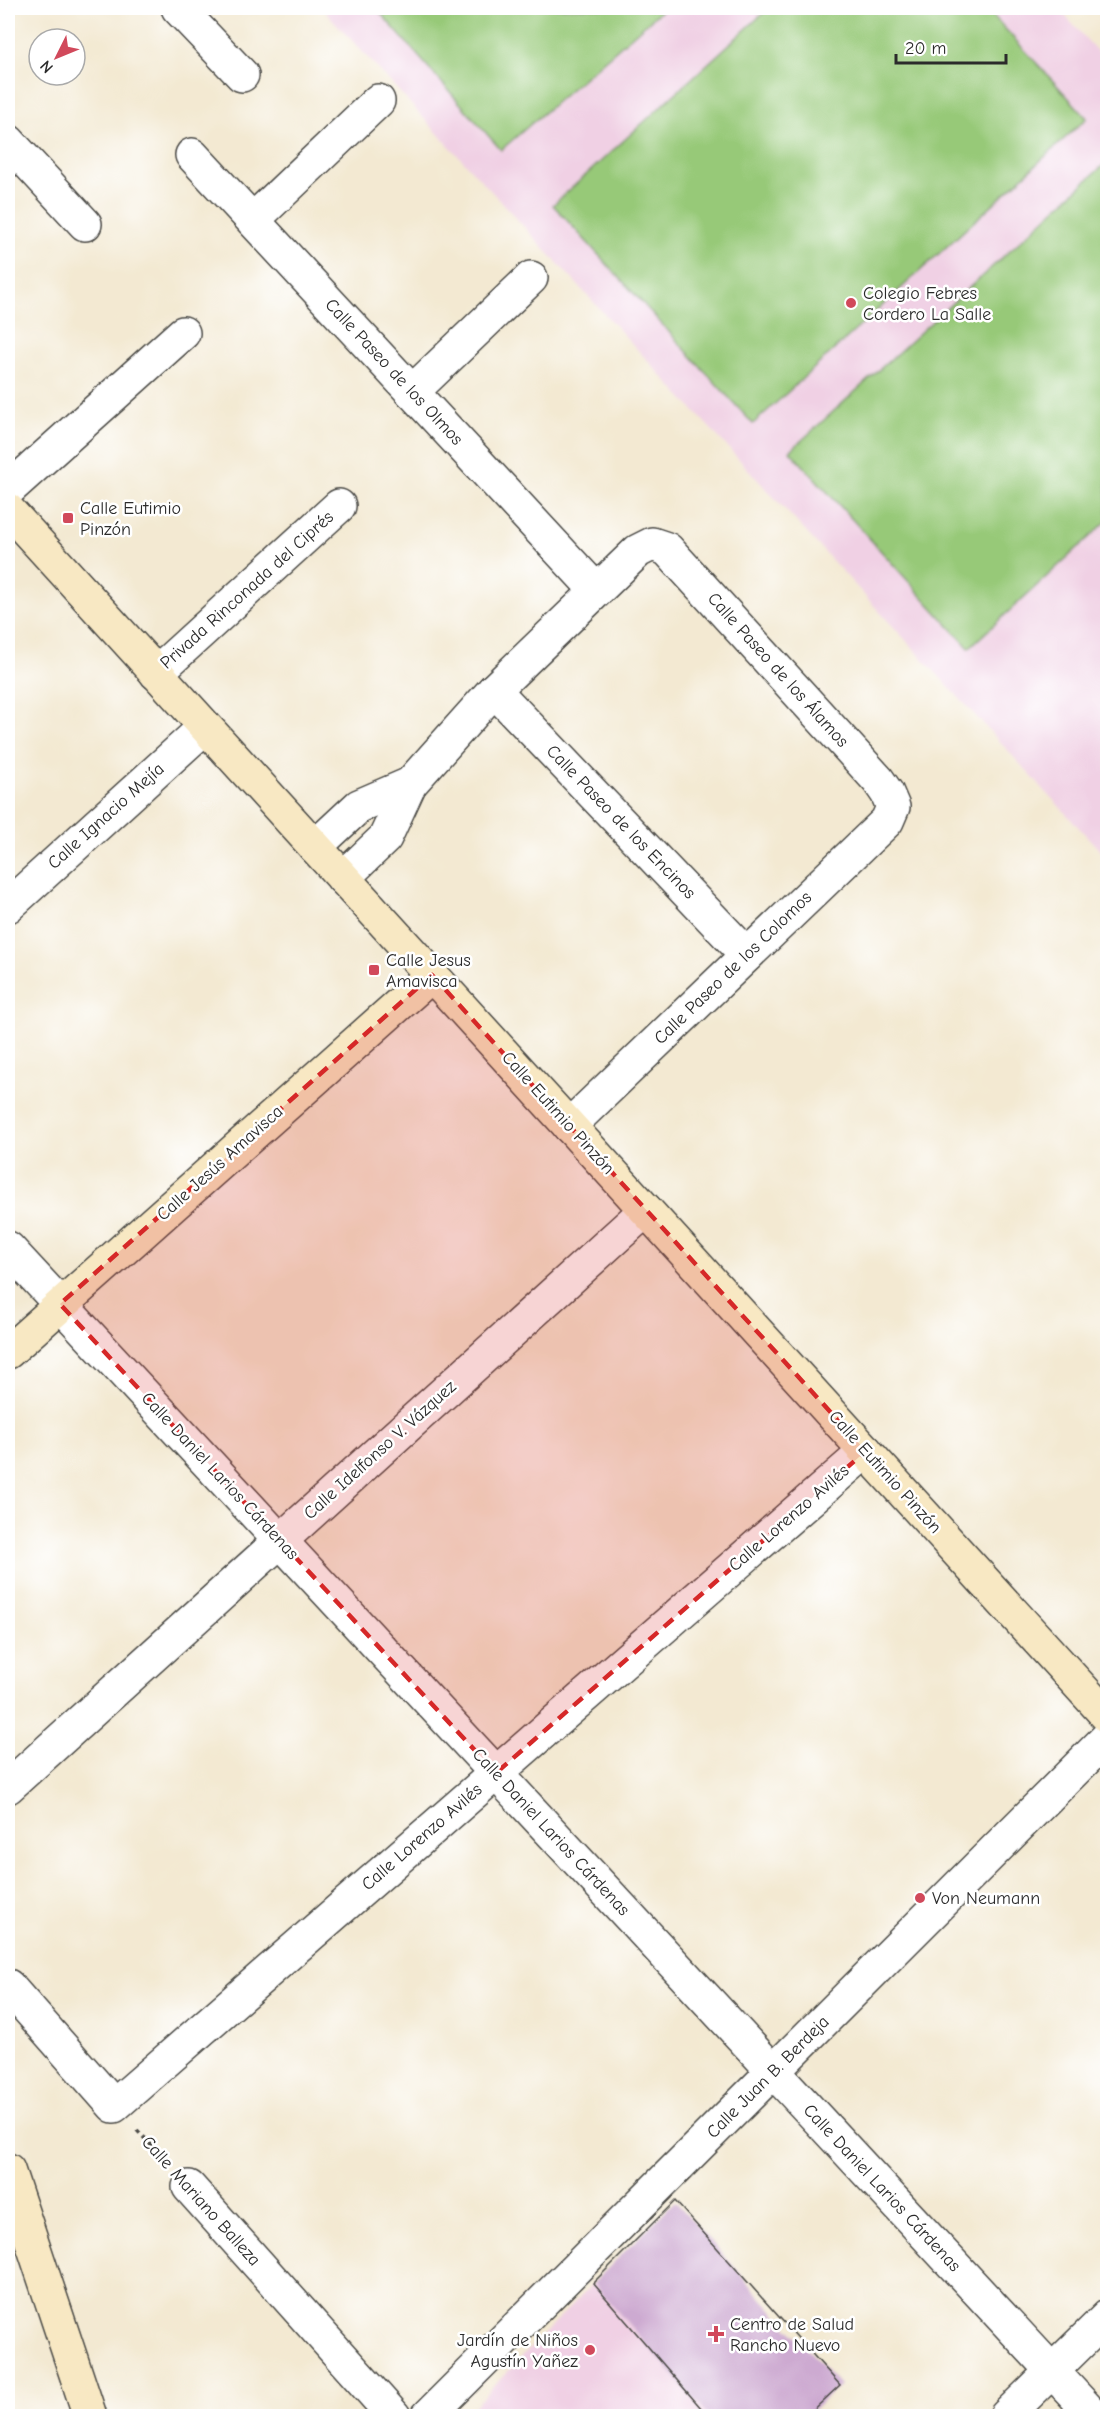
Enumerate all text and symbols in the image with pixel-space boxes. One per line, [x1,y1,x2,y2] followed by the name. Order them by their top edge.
[27,27,87,87] north arrow
[896,27,1006,65] scale bar
[905,38,946,59] text: 20 m
[37,57,57,77] text: N
[863,283,991,325] place label: Colegio Febres Cordero La Salle
[321,294,467,450] street label: Calle Paseo de los Olmos
[844,296,858,310] marker: Colegio Febres Cordero La Salle
[80,498,181,540] place label: Calle Eutimio Pinzón
[156,507,338,673] street label: Privada Rinconada del Ciprés
[61,511,75,525] marker: Calle Eutimio Pinzón
[703,588,854,752] street label: Calle Paseo de los Álamos
[542,741,700,903] street label: Calle Paseo de los Encinos
[44,758,168,874] street label: Calle Ignacio Mejía
[650,887,816,1049] street label: Calle Paseo de los Colomos
[386,950,471,992] place label: Calle Jesus Amavisca
[367,963,381,977] marker: Calle Jesus Amavisca
[497,1047,619,1179] street label: Calle Eutimio Pinzón
[153,1101,287,1225] street label: Calle Jesús Amavisca
[300,1376,461,1524] street label: Calle Idelfonso V. Vázquez
[137,1388,303,1564] street label: Calle Daniel Larios Cárdenas
[824,1406,946,1538] street label: Calle Eutimio Pinzón
[724,1460,854,1576] street label: Calle Lorenzo Avilés
[468,1744,634,1920] street label: Calle Daniel Larios Cárdenas
[357,1779,487,1895] street label: Calle Lorenzo Avilés
[932,1888,1040,1909] place label: Von Neumann
[913,1891,927,1905] marker: Von Neumann
[702,2011,834,2143] street label: Calle Juan B. Berdeja
[799,2100,965,2276] street label: Calle Daniel Larios Cárdenas
[137,2132,265,2270] street label: Calle Mariano Balleza
[730,2314,854,2356] place label: Centro de Salud Rancho Nuevo
[707,2325,725,2343] marker: Centro de Salud Rancho Nuevo
[457,2330,578,2372] place label: Jardín de Niños Agustín Yañez
[583,2343,597,2357] marker: Jardín de Niños Agustín Yañez

